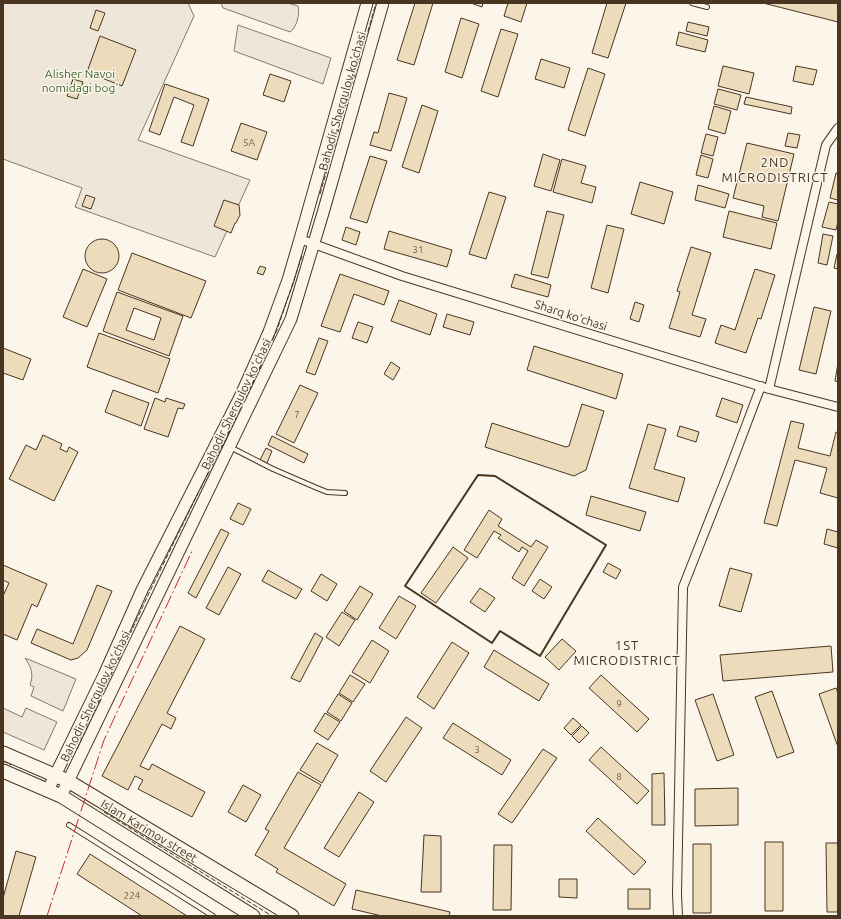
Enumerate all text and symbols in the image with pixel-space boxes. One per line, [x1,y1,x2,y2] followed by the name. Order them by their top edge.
[316,30,368,172] street label: Bahodir Sherqulov ko‘chasi
[42,67,118,94] park label: Alisher Navoi nomidagi bog'
[243,137,256,148] house number: 5A
[721,155,829,184] district label: 2ND MICRODISTRICT
[412,244,424,255] house number: 31
[533,297,609,333] street label: Sharq ko‘chasi
[199,336,273,472] street label: Bahodir Sherqulov ko‘chasi
[294,409,300,420] house number: 7
[58,628,132,764] street label: Bahodir Sherqulov ko‘chasi
[573,638,681,667] district label: 1ST MICRODISTRICT
[616,698,622,709] house number: 9
[474,744,480,755] house number: 3
[616,771,622,782] house number: 8
[99,796,200,864] street label: Islam Karimov street
[124,890,141,901] house number: 224

